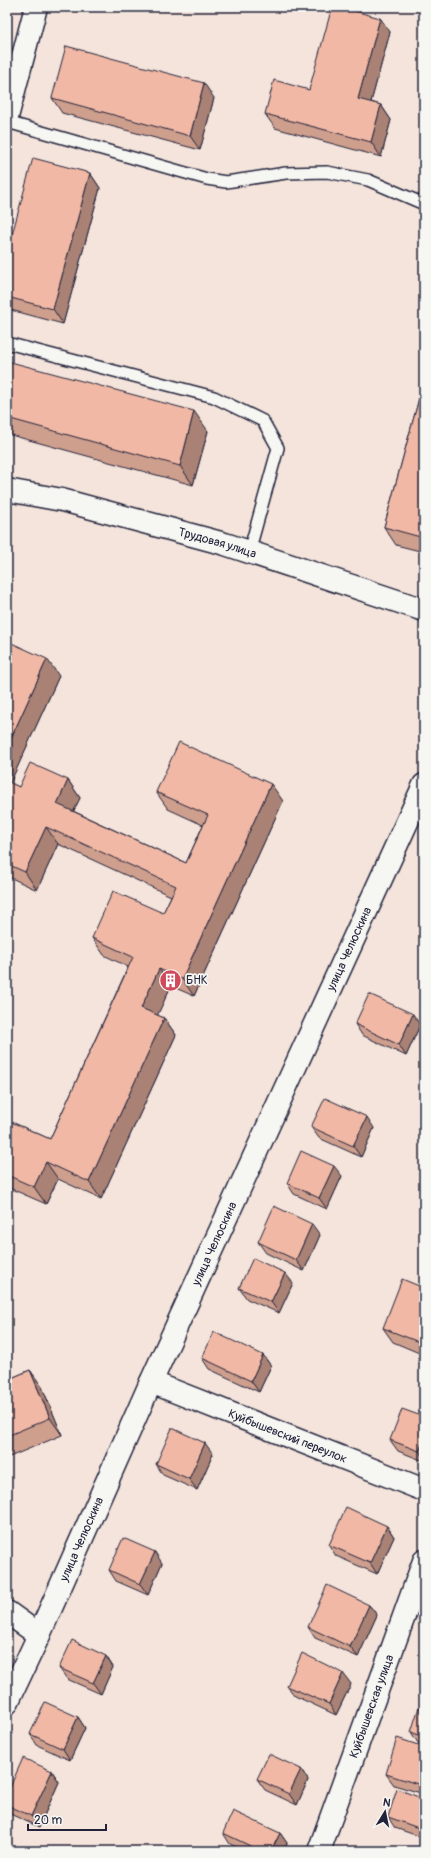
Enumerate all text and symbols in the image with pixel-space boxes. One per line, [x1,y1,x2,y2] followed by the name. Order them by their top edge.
[176,525,259,562] street label: Трудовая улица
[323,905,375,994] street label: улица Челюскина
[158,967,184,993] building icon: БНК
[186,973,208,988] place label: БНК
[189,1199,241,1289] street label: улица Челюскина
[226,1406,349,1467] street label: Куйбышевский переулок
[56,1495,107,1585] street label: улица Челюскина
[346,1652,398,1760] street label: Куйбышевская улица
[365,1792,405,1832] north arrow
[382,1796,392,1810] text: N
[28,1806,106,1832] scale bar
[34,1813,63,1828] text: 20 m

